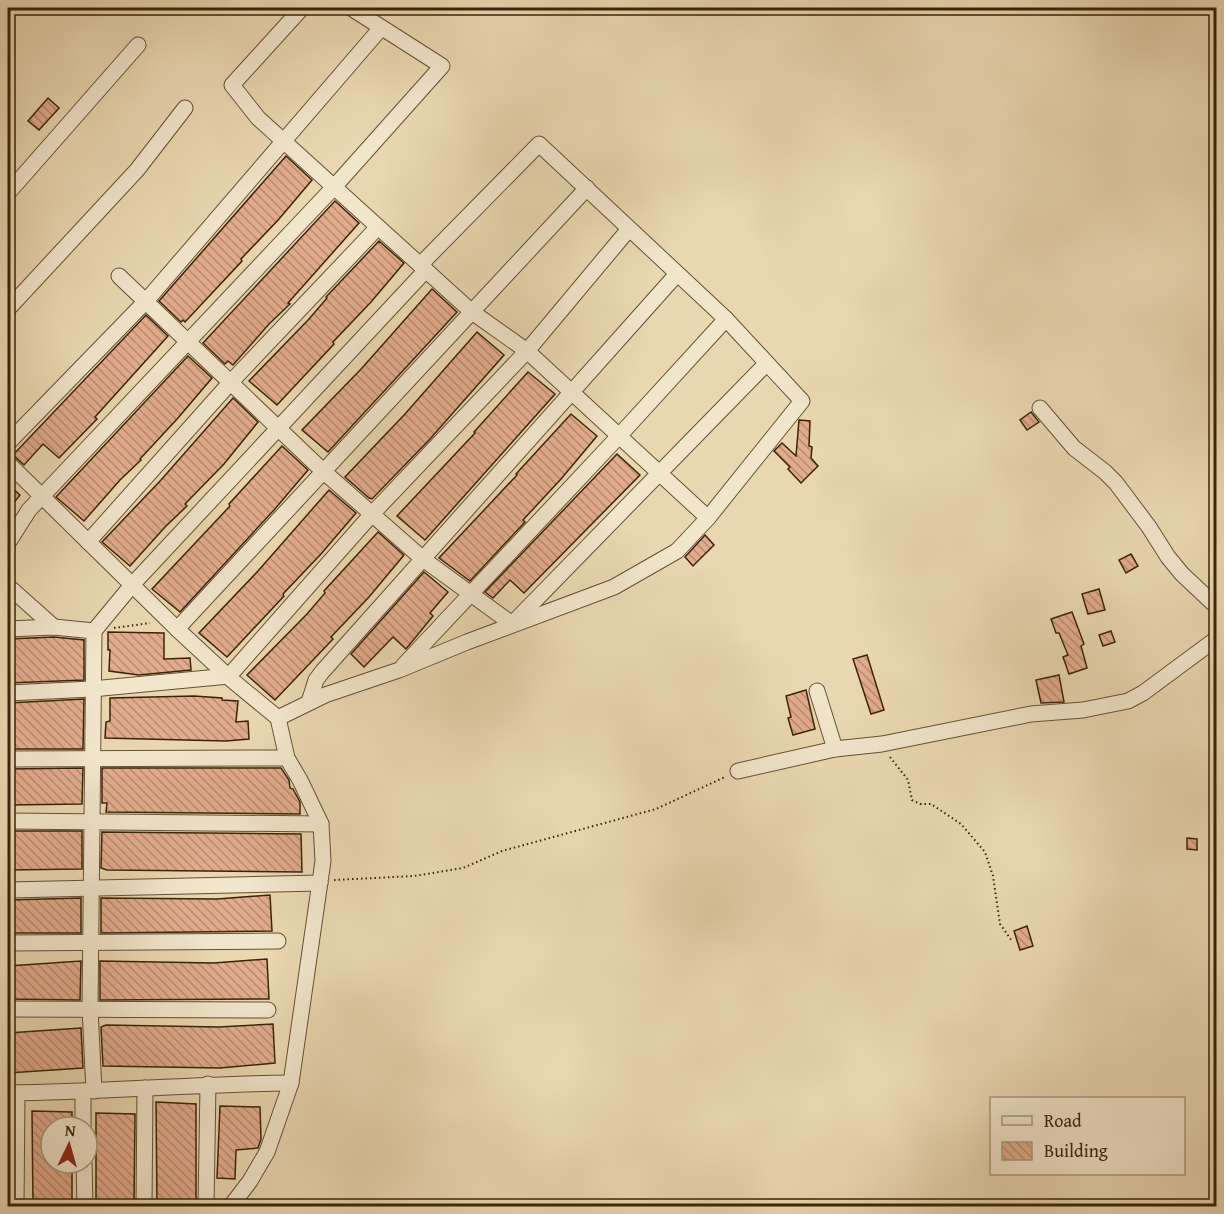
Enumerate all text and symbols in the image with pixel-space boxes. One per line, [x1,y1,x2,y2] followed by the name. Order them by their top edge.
[990,1097,1185,1175] legend
[1044,1107,1082,1134] text: Road
[39,1115,99,1175] north arrow
[64,1118,77,1143] text: N
[1044,1137,1108,1164] text: Building

